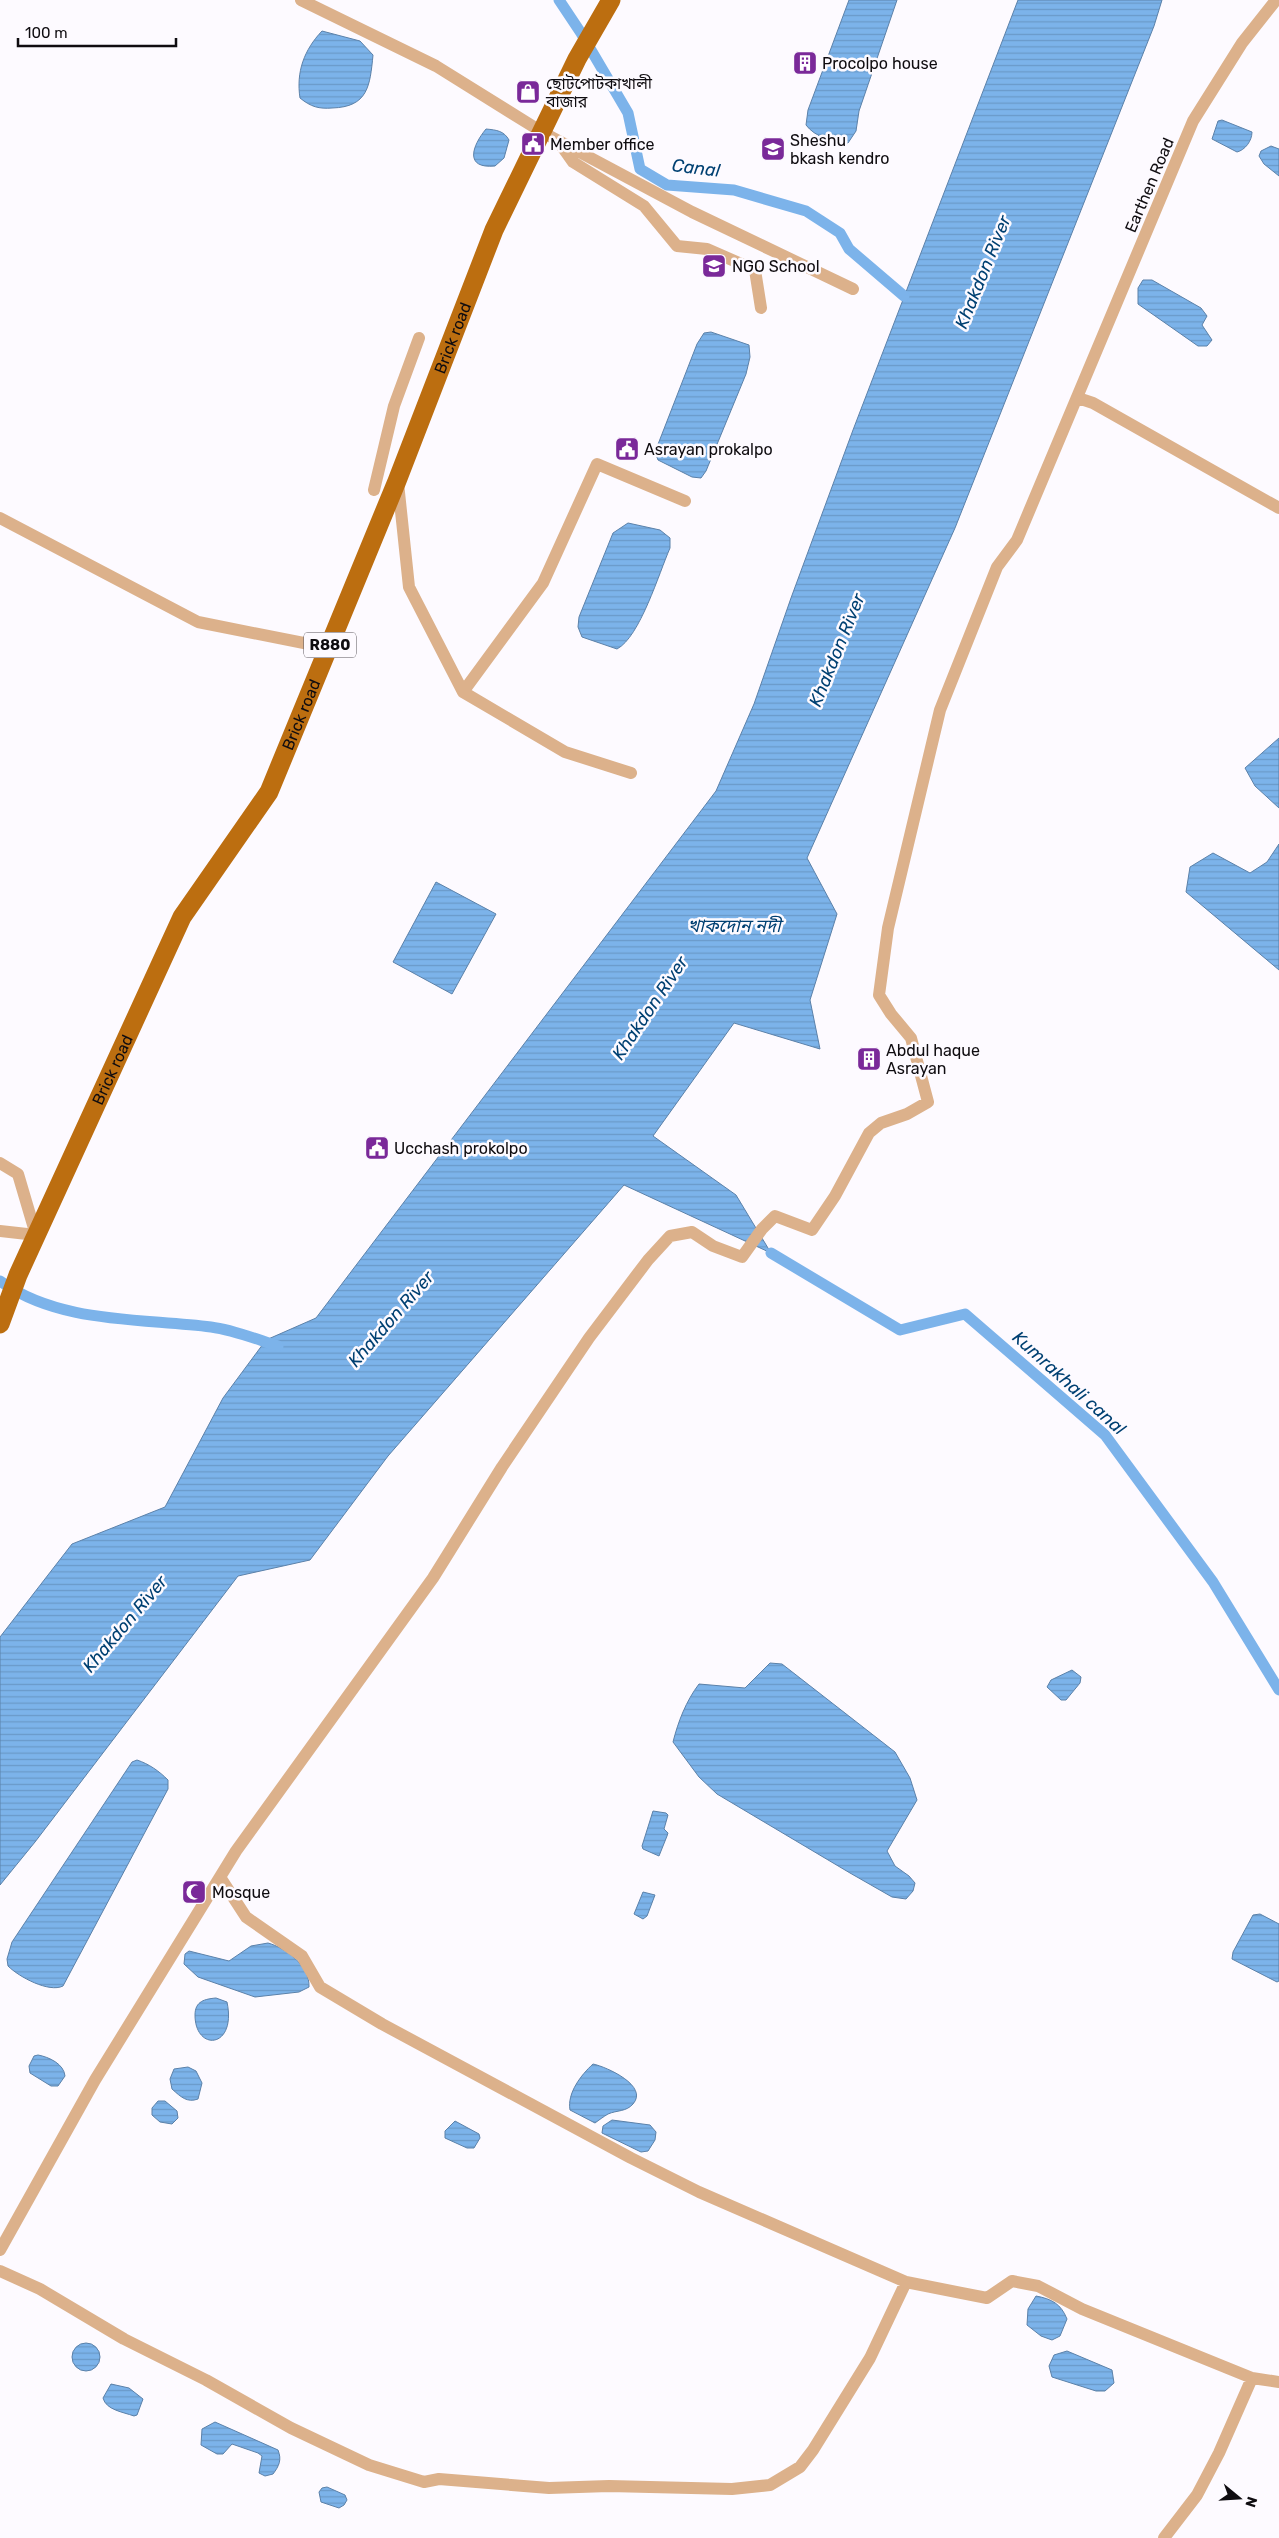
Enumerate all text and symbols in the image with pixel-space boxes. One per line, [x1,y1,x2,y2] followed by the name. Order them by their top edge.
[18,15,175,47] scale bar
[25,24,67,42] text: 100 m
[792,50,818,76] building icon: Procolpo house
[822,54,938,73] place label: Procolpo house
[545,74,653,111] place label: ছোটপোটকাখালী বাজার
[515,79,541,105] shop icon: ছোটপোটকাখালী বাজার
[520,131,546,157] public building icon: Member office
[790,131,889,168] place label: Sheshu bkash kendro
[550,135,655,154] place label: Member office
[1121,135,1178,235] street label: Earthen Road
[760,136,786,162] school or university icon: Sheshu bkash kendro
[671,154,722,182] water label: Canal
[950,211,1016,332] water label: Khakdon River
[701,253,727,279] school or university icon: NGO School
[732,257,820,276] place label: NGO School
[430,300,475,377] street label: Brick road
[614,436,640,462] public building icon: Asrayan prokalpo
[644,440,773,459] place label: Asrayan prokalpo
[804,589,870,710] water label: Khakdon River
[304,632,356,658] road number: R880
[278,676,324,753] street label: Brick road
[687,915,784,937] water label: খাকদোন নদী
[607,951,693,1064] water label: Khakdon River
[88,1032,137,1108] street label: Brick road
[886,1041,980,1078] place label: Abdul haque Asrayan
[856,1046,882,1072] building icon: Abdul haque Asrayan
[364,1135,390,1161] public building icon: Ucchash prokolpo
[394,1139,528,1158] place label: Ucchash prokolpo
[343,1266,439,1372] water label: Khakdon River
[1008,1326,1131,1440] water label: Kumrakhali canal
[78,1570,173,1677] water label: Khakdon River
[181,1879,207,1905] mosque icon: Mosque
[212,1883,270,1902] place label: Mosque
[1214,2473,1264,2523] north arrow
[1241,2494,1261,2509] text: N

